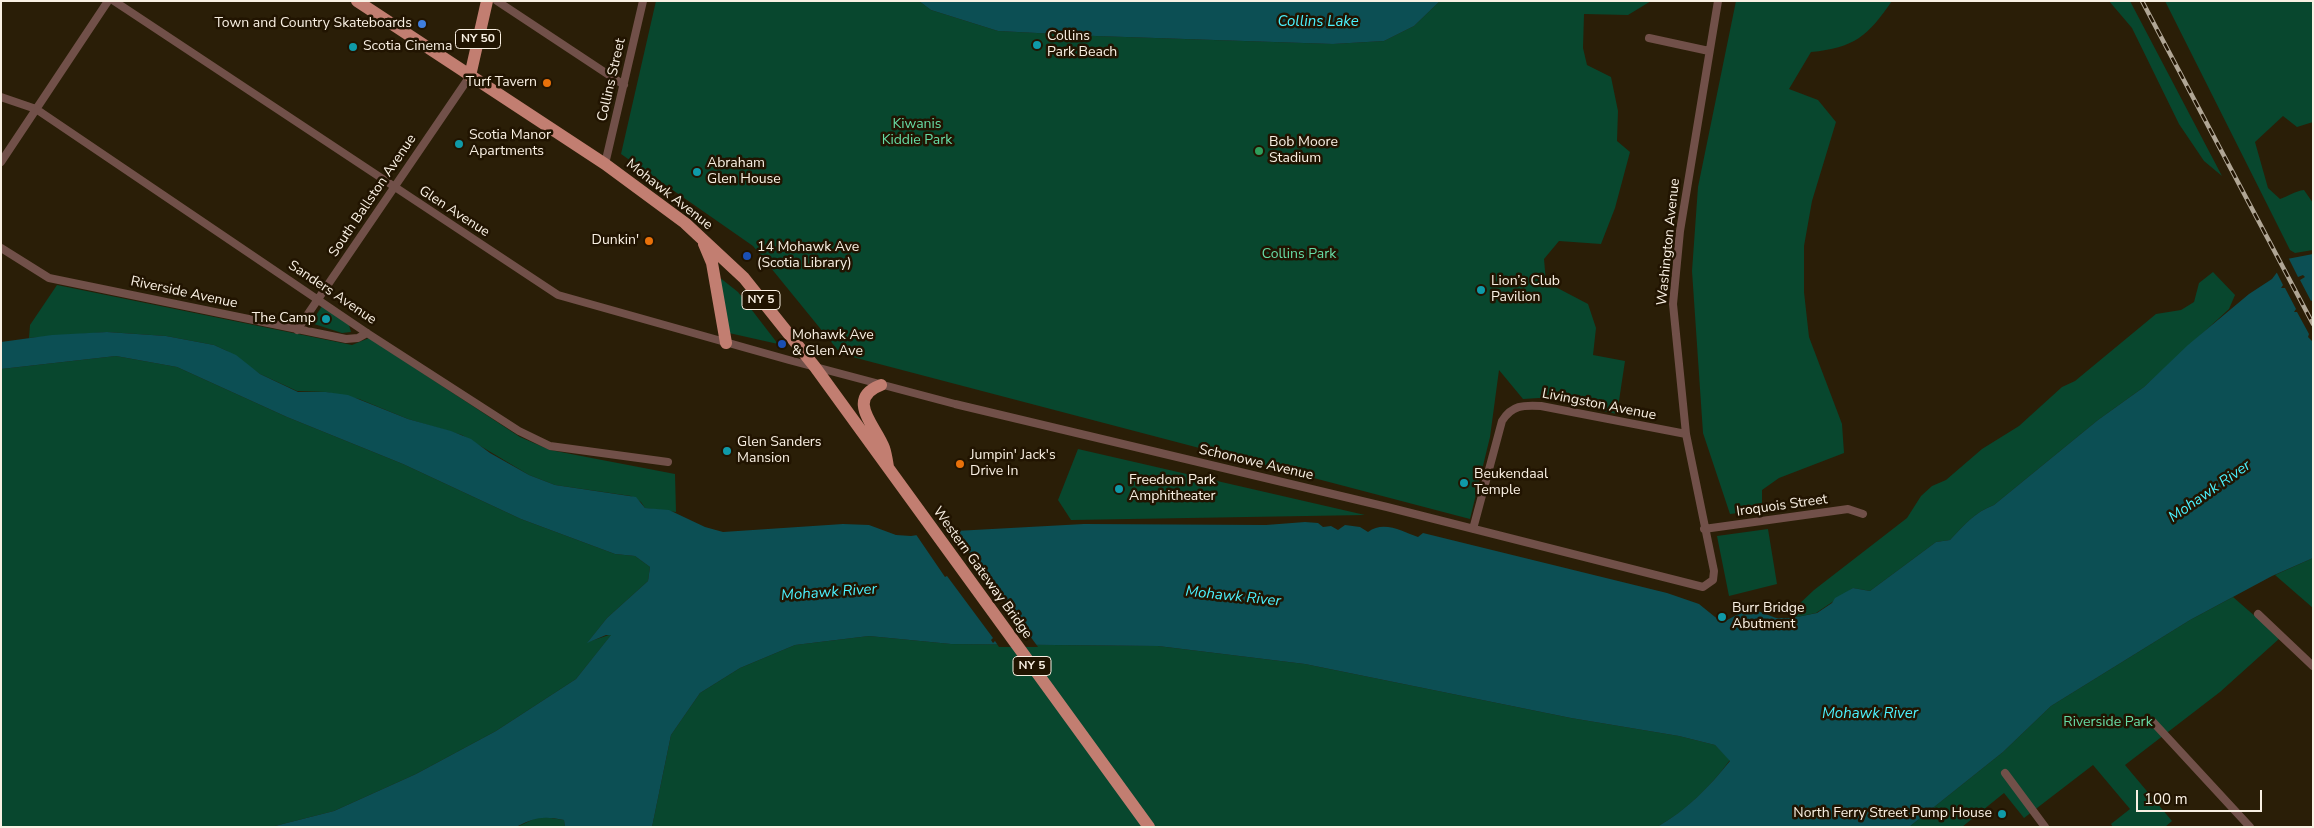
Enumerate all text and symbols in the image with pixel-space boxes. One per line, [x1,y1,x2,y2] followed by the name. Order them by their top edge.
[1277,13,1359,31] water label: Collins Lake
[214,16,412,32] place label: Town and Country Skateboards
[416,18,428,30] marker: Town and Country Skateboards
[1047,29,1117,62] place label: Collins Park Beach
[456,30,500,48] road number: NY 50
[594,37,630,123] street label: Collins Street
[363,39,452,55] place label: Scotia Cinema
[1031,39,1043,51] marker: Collins Park Beach
[347,41,359,53] marker: Scotia Cinema
[466,75,537,91] place label: Turf Tavern
[541,77,553,89] marker: Turf Tavern
[882,117,952,150] park label: Kiwanis Kiddie Park
[469,128,551,160] place label: Scotia Manor Apartments
[326,131,420,261] street label: South Ballston Avenue
[1269,135,1338,168] place label: Bob Moore Stadium
[453,138,465,150] marker: Scotia Manor Apartments
[1253,145,1265,157] marker: Bob Moore Stadium
[622,156,716,234] street label: Mohawk Avenue
[707,156,781,188] place label: Abraham Glen House
[691,166,703,178] marker: Abraham Glen House
[1654,178,1684,306] street label: Washington Avenue
[416,183,492,241] street label: Glen Avenue
[592,233,639,249] place label: Dunkin'
[643,235,655,247] marker: Dunkin'
[757,240,859,272] place label: 14 Mohawk Ave (Scotia Library)
[1262,247,1336,263] park label: Collins Park
[741,250,753,262] marker: 14 Mohawk Ave (Scotia Library)
[285,257,379,329] street label: Sanders Avenue
[129,273,239,313] street label: Riverside Avenue
[1491,274,1560,306] place label: Lion’s Club Pavilion
[1475,284,1487,296] marker: Lion’s Club Pavilion
[742,290,780,310] road number: NY 5
[252,311,316,327] place label: The Camp
[320,313,332,325] marker: The Camp
[792,328,874,361] place label: Mohawk Ave & Glen Ave
[776,338,788,350] marker: Mohawk Ave & Glen Ave
[1540,386,1658,424] street label: Livingston Avenue
[737,435,822,468] place label: Glen Sanders Mansion
[1197,442,1315,484] street label: Schonowe Avenue
[721,445,733,457] marker: Glen Sanders Mansion
[970,448,1056,481] place label: Jumpin' Jack's Drive In
[2166,457,2254,527] water label: Mohawk River
[954,458,966,470] marker: Jumpin' Jack's Drive In
[1474,467,1548,500] place label: Beukendaal Temple
[1129,473,1216,506] place label: Freedom Park Amphitheater
[1458,477,1470,489] marker: Beukendaal Temple
[1113,483,1125,495] marker: Freedom Park Amphitheater
[1735,491,1829,521] street label: Iroquois Street
[929,504,1035,642] street label: Western Gateway Bridge
[780,581,878,605] water label: Mohawk River
[1184,583,1282,611] water label: Mohawk River
[1732,601,1804,634] place label: Burr Bridge Abutment
[1716,611,1728,623] marker: Burr Bridge Abutment
[1013,656,1051,676] road number: NY 5
[1822,705,1918,723] water label: Mohawk River
[2063,715,2153,731] park label: Riverside Park
[2139,780,2265,812] scale bar
[2144,789,2188,809] text: 100 m
[1793,806,1992,822] place label: North Ferry Street Pump House
[1996,808,2008,820] marker: North Ferry Street Pump House

